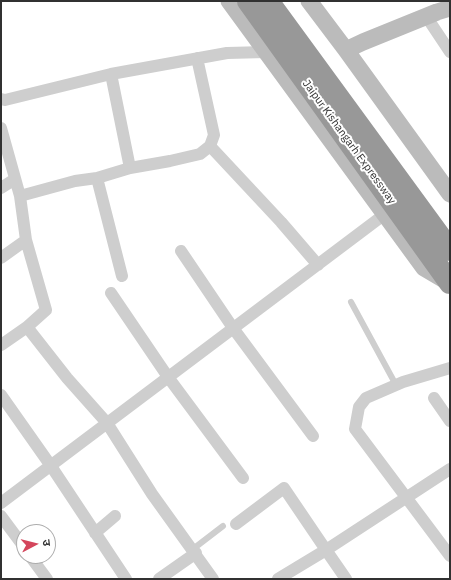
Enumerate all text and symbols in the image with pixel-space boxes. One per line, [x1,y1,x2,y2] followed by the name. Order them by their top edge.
[300,77,398,207] street label: Jaipur Kishangarh Expressway
[16,524,56,564] north arrow
[40,539,54,547] text: उ

